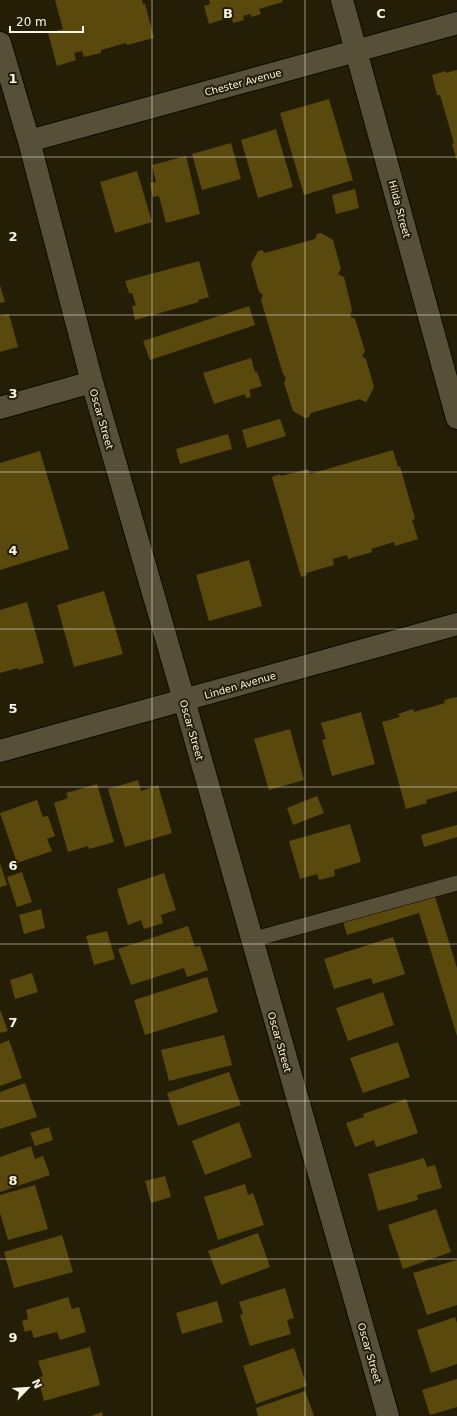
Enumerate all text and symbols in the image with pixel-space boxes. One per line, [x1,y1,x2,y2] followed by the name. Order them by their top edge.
[223,6,233,21] text: B
[376,6,386,21] text: C
[10,8,83,34] scale bar
[16,15,47,29] text: 20 m
[203,67,283,98] street label: Chester Avenue
[8,71,18,86] text: 1
[387,179,412,239] street label: Hilda Street
[8,229,18,244] text: 2
[8,386,18,401] text: 3
[88,388,115,451] street label: Oscar Street
[8,543,18,558] text: 4
[203,670,277,701] street label: Linden Avenue
[178,699,205,762] street label: Oscar Street
[8,701,18,716] text: 5
[8,858,18,873] text: 6
[266,1011,293,1074] street label: Oscar Street
[8,1015,18,1030] text: 7
[8,1173,18,1188] text: 8
[356,1322,383,1385] street label: Oscar Street
[8,1330,18,1345] text: 9
[8,1368,48,1408] north arrow
[29,1377,44,1391] text: N

